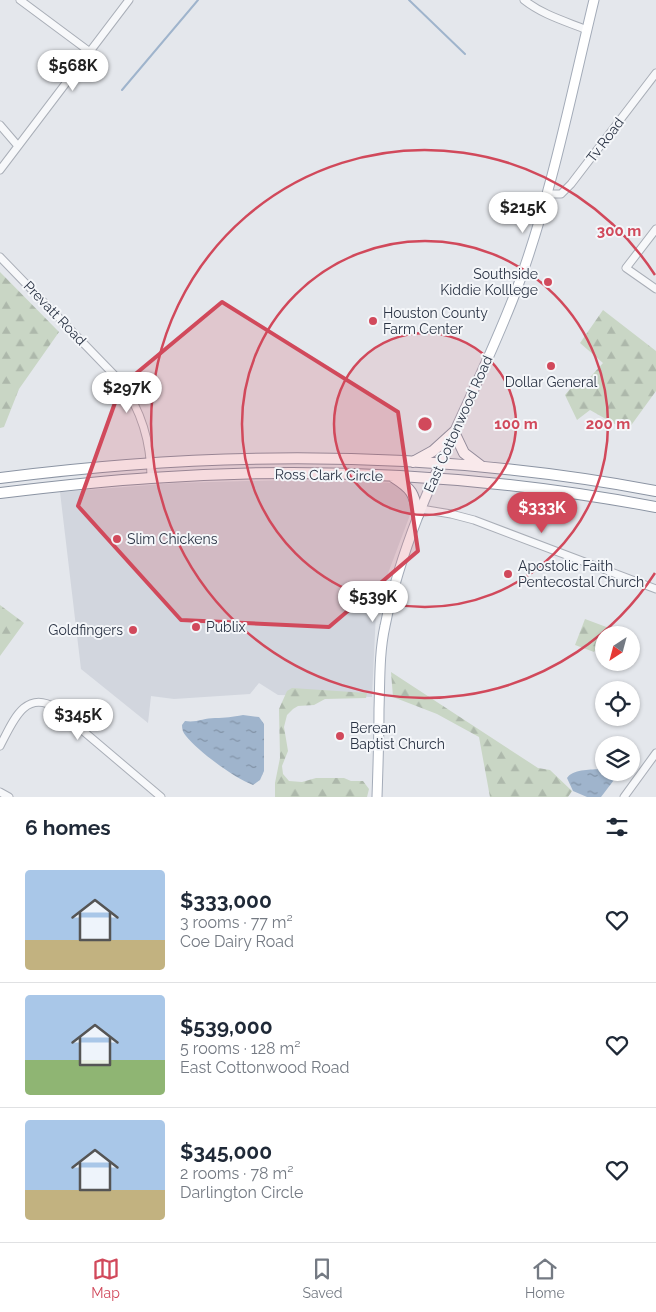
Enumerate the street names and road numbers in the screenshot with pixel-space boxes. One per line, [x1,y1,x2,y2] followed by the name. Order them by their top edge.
[583,115,627,165] street label: Tv Road
[20,278,90,348] street label: Prevatt Road
[421,353,495,495] street label: East Cottonwood Road
[275,466,383,484] street label: Ross Clark Circle

